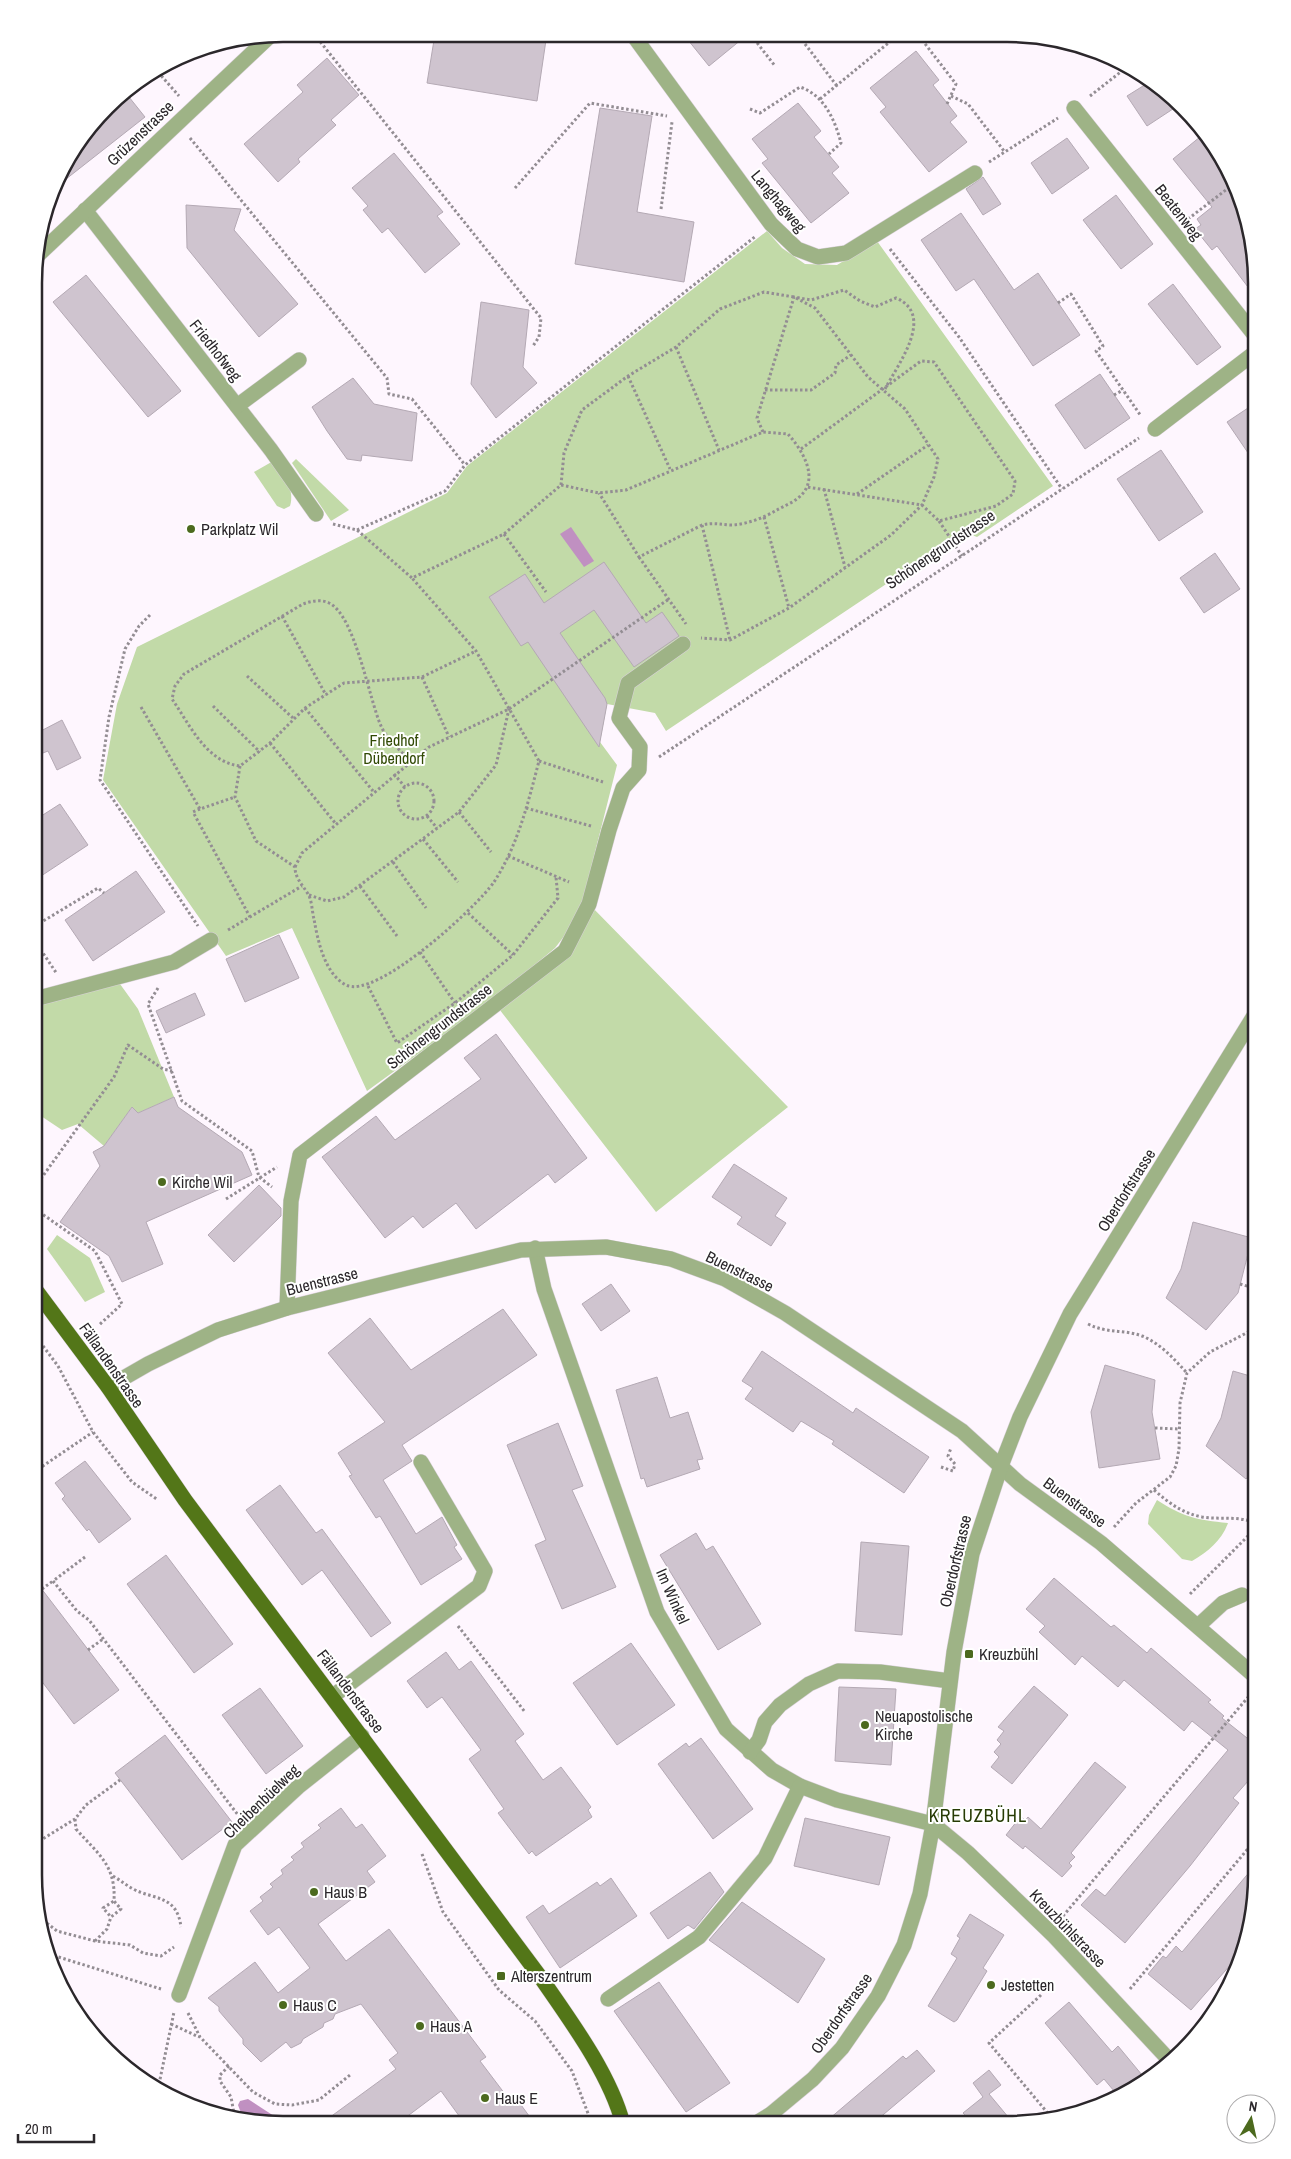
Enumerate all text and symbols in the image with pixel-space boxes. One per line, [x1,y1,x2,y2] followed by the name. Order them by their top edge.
[102,95,178,171] street label: Grüzenstrasse
[746,165,812,237] street label: Langhagweg
[1150,179,1208,245] street label: Beatenweg
[185,314,248,386] street label: Friedhofweg
[881,504,999,594] street label: Schönengrundstrasse
[201,518,278,540] place label: Parkplatz Wil
[185,523,197,535] marker: Parkplatz Wil
[363,729,425,769] park label: Friedhof Dübendorf
[382,978,496,1074] street label: Schönengrundstrasse
[1092,1144,1160,1236] street label: Oberdorfstrasse
[172,1171,233,1193] place label: Kirche Wil
[156,1176,168,1188] marker: Kirche Wil
[702,1245,778,1297] street label: Buenstrasse
[284,1262,360,1300] street label: Buenstrasse
[75,1318,149,1412] street label: Fällandenstrasse
[1039,1472,1111,1532] street label: Buenstrasse
[934,1513,976,1609] street label: Oberdorfstrasse
[651,1565,695,1627] street label: Im Winkel
[979,1643,1038,1665] place label: Kreuzbühl
[312,1645,390,1737] street label: Fällandenstrasse
[963,1648,975,1660] marker: Kreuzbühl
[875,1705,973,1745] place label: Neuapostolische Kirche
[859,1719,871,1731] marker: Neuapostolische Kirche
[218,1758,305,1843] street label: Cheibenbüelweg
[929,1803,1027,1828] district label: KREUZBÜHL
[324,1881,367,1903] place label: Haus B
[1025,1884,1111,1972] street label: Kreuzbühlstrasse
[308,1886,320,1898] marker: Haus B
[510,1965,592,1987] place label: Alterszentrum
[805,1968,877,2058] street label: Oberdorfstrasse
[495,1970,507,1982] marker: Alterszentrum
[1001,1974,1054,1996] place label: Jestetten
[985,1979,997,1991] marker: Jestetten
[293,1994,337,2016] place label: Haus C
[277,1999,289,2011] marker: Haus C
[430,2015,473,2037] place label: Haus A
[414,2020,426,2032] marker: Haus A
[495,2087,538,2109] place label: Haus E
[479,2092,491,2104] marker: Haus E
[1226,2094,1276,2144] north arrow
[1248,2097,1259,2116] text: N
[18,2112,94,2144] scale bar
[25,2118,52,2139] text: 20 m

